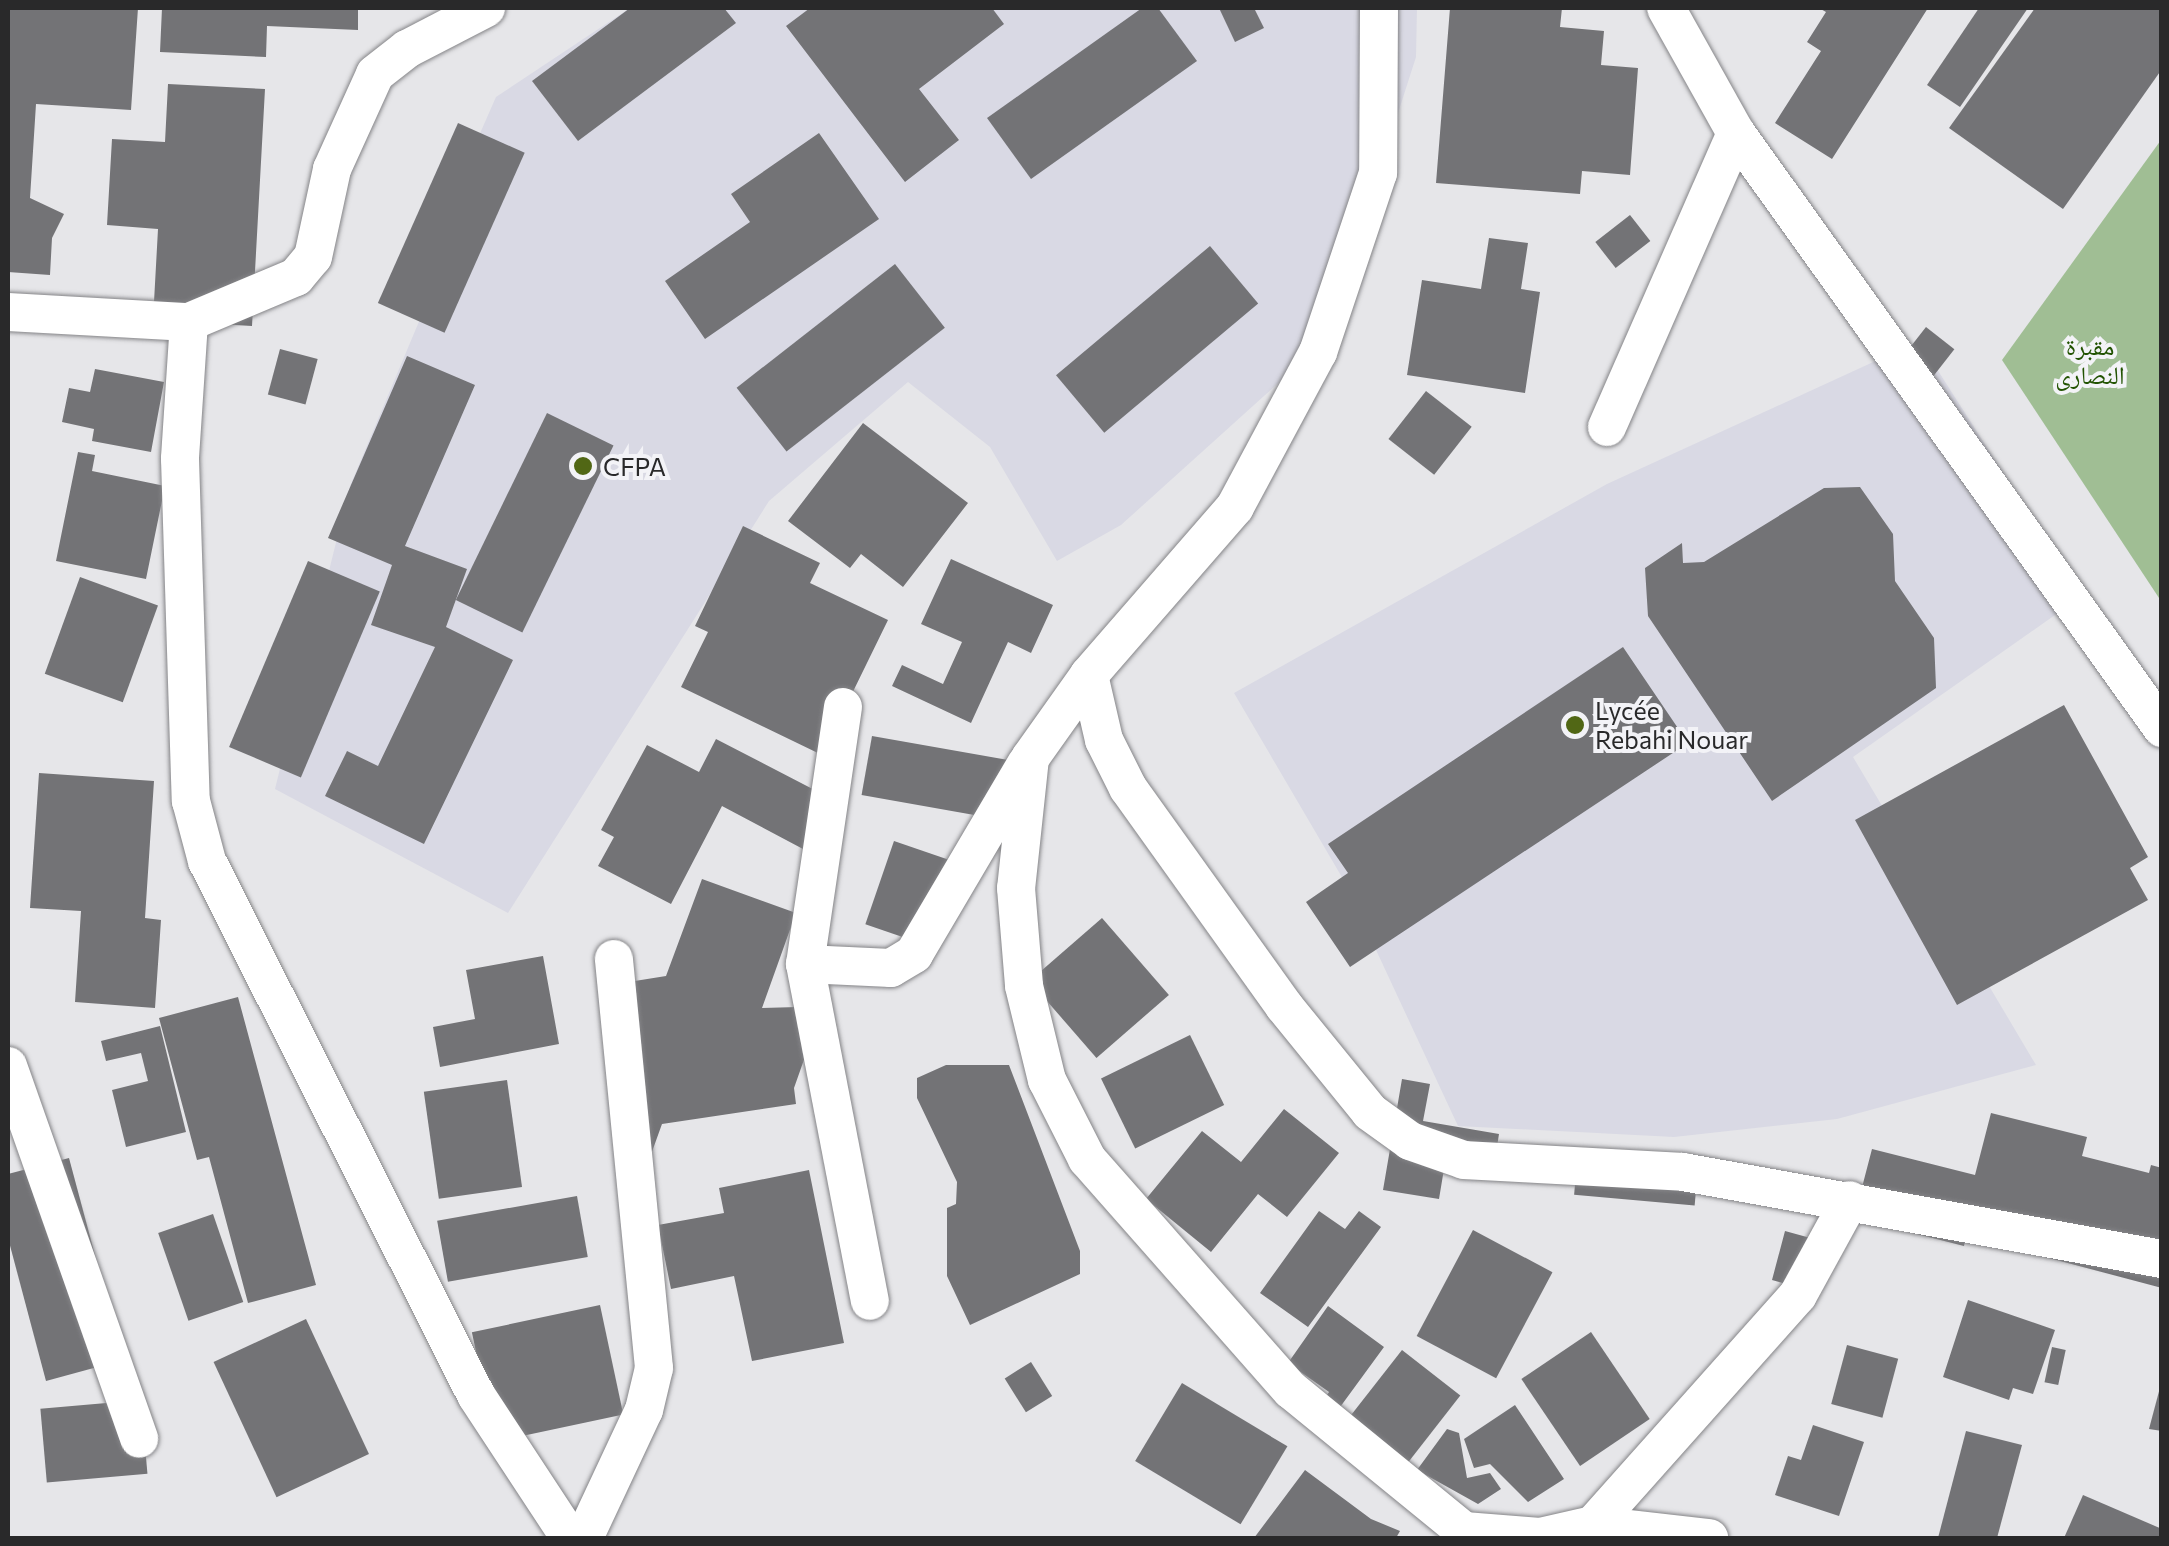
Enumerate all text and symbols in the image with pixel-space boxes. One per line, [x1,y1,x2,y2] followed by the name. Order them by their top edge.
[2055,331,2125,390] park label: مقبرة النصارى
[603,451,666,481] place label: CFPA
[572,455,594,477] marker: CFPA
[1595,696,1748,755] place label: Lycée Rebahi Nouar
[1564,714,1586,736] marker: Lycée Rebahi Nouar

